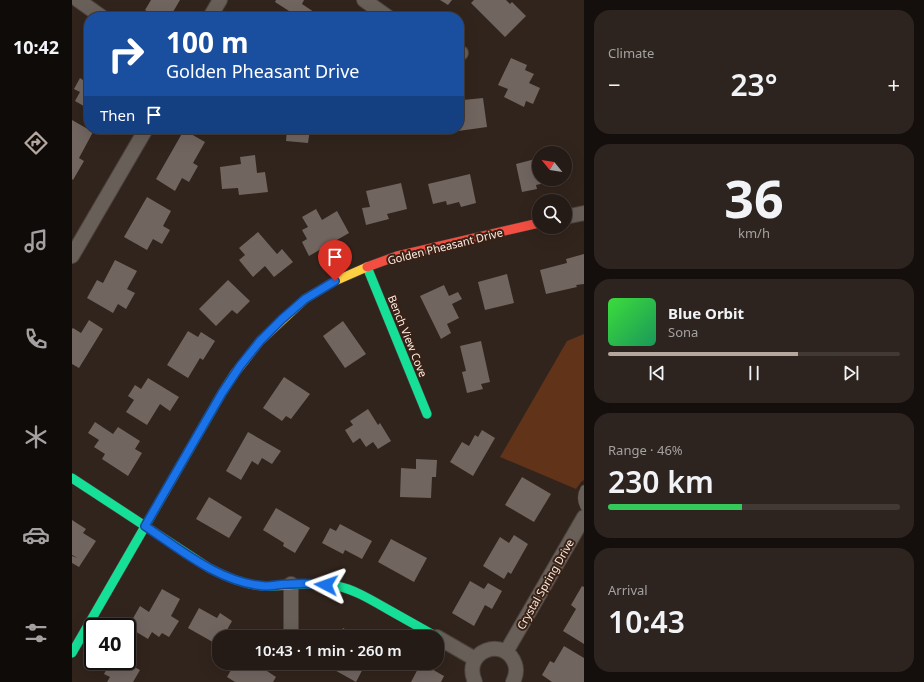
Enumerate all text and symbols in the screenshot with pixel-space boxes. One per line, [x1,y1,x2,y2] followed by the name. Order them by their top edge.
[166,23,249,61] text: 100 m
[100,28,152,80] icon: right
[13,35,59,59] text: 10:42
[608,44,654,62] text: Climate
[166,59,359,83] text: Golden Pheasant Drive
[730,64,778,105] text: 23°
[608,69,621,99] text: −
[887,69,900,99] text: +
[143,104,165,126] icon: arrive
[100,105,135,125] text: Then
[22,129,50,157] icon: directions
[532,146,572,186] north arrow
[532,146,572,234] map controls
[724,162,784,233] text: 36
[532,194,572,234] button: search
[386,224,504,268] street label: Golden Pheasant Drive
[738,224,770,242] text: km/h
[22,227,50,255] icon: music
[318,240,352,281] pin
[324,246,346,268] icon: arrive
[385,293,431,379] street label: Bench View Cove
[668,303,744,323] text: Blue Orbit
[668,323,698,341] text: Sona
[22,325,50,353] icon: phone
[646,362,668,384] icon: previous
[743,362,765,384] icon: pause
[840,362,862,384] icon: next
[22,423,50,451] icon: climate
[608,441,683,459] text: Range · 46%
[608,461,714,502] text: 230 km
[22,521,50,549] icon: car
[513,536,577,632] street label: Crystal Spring Drive
[305,564,347,606] position arrow
[608,581,648,599] text: Arrival
[608,601,685,642] text: 10:43
[84,618,136,670] speed limit sign: 40
[22,619,50,647] icon: filters
[254,640,402,660] text: 10:43 · 1 min · 260 m

